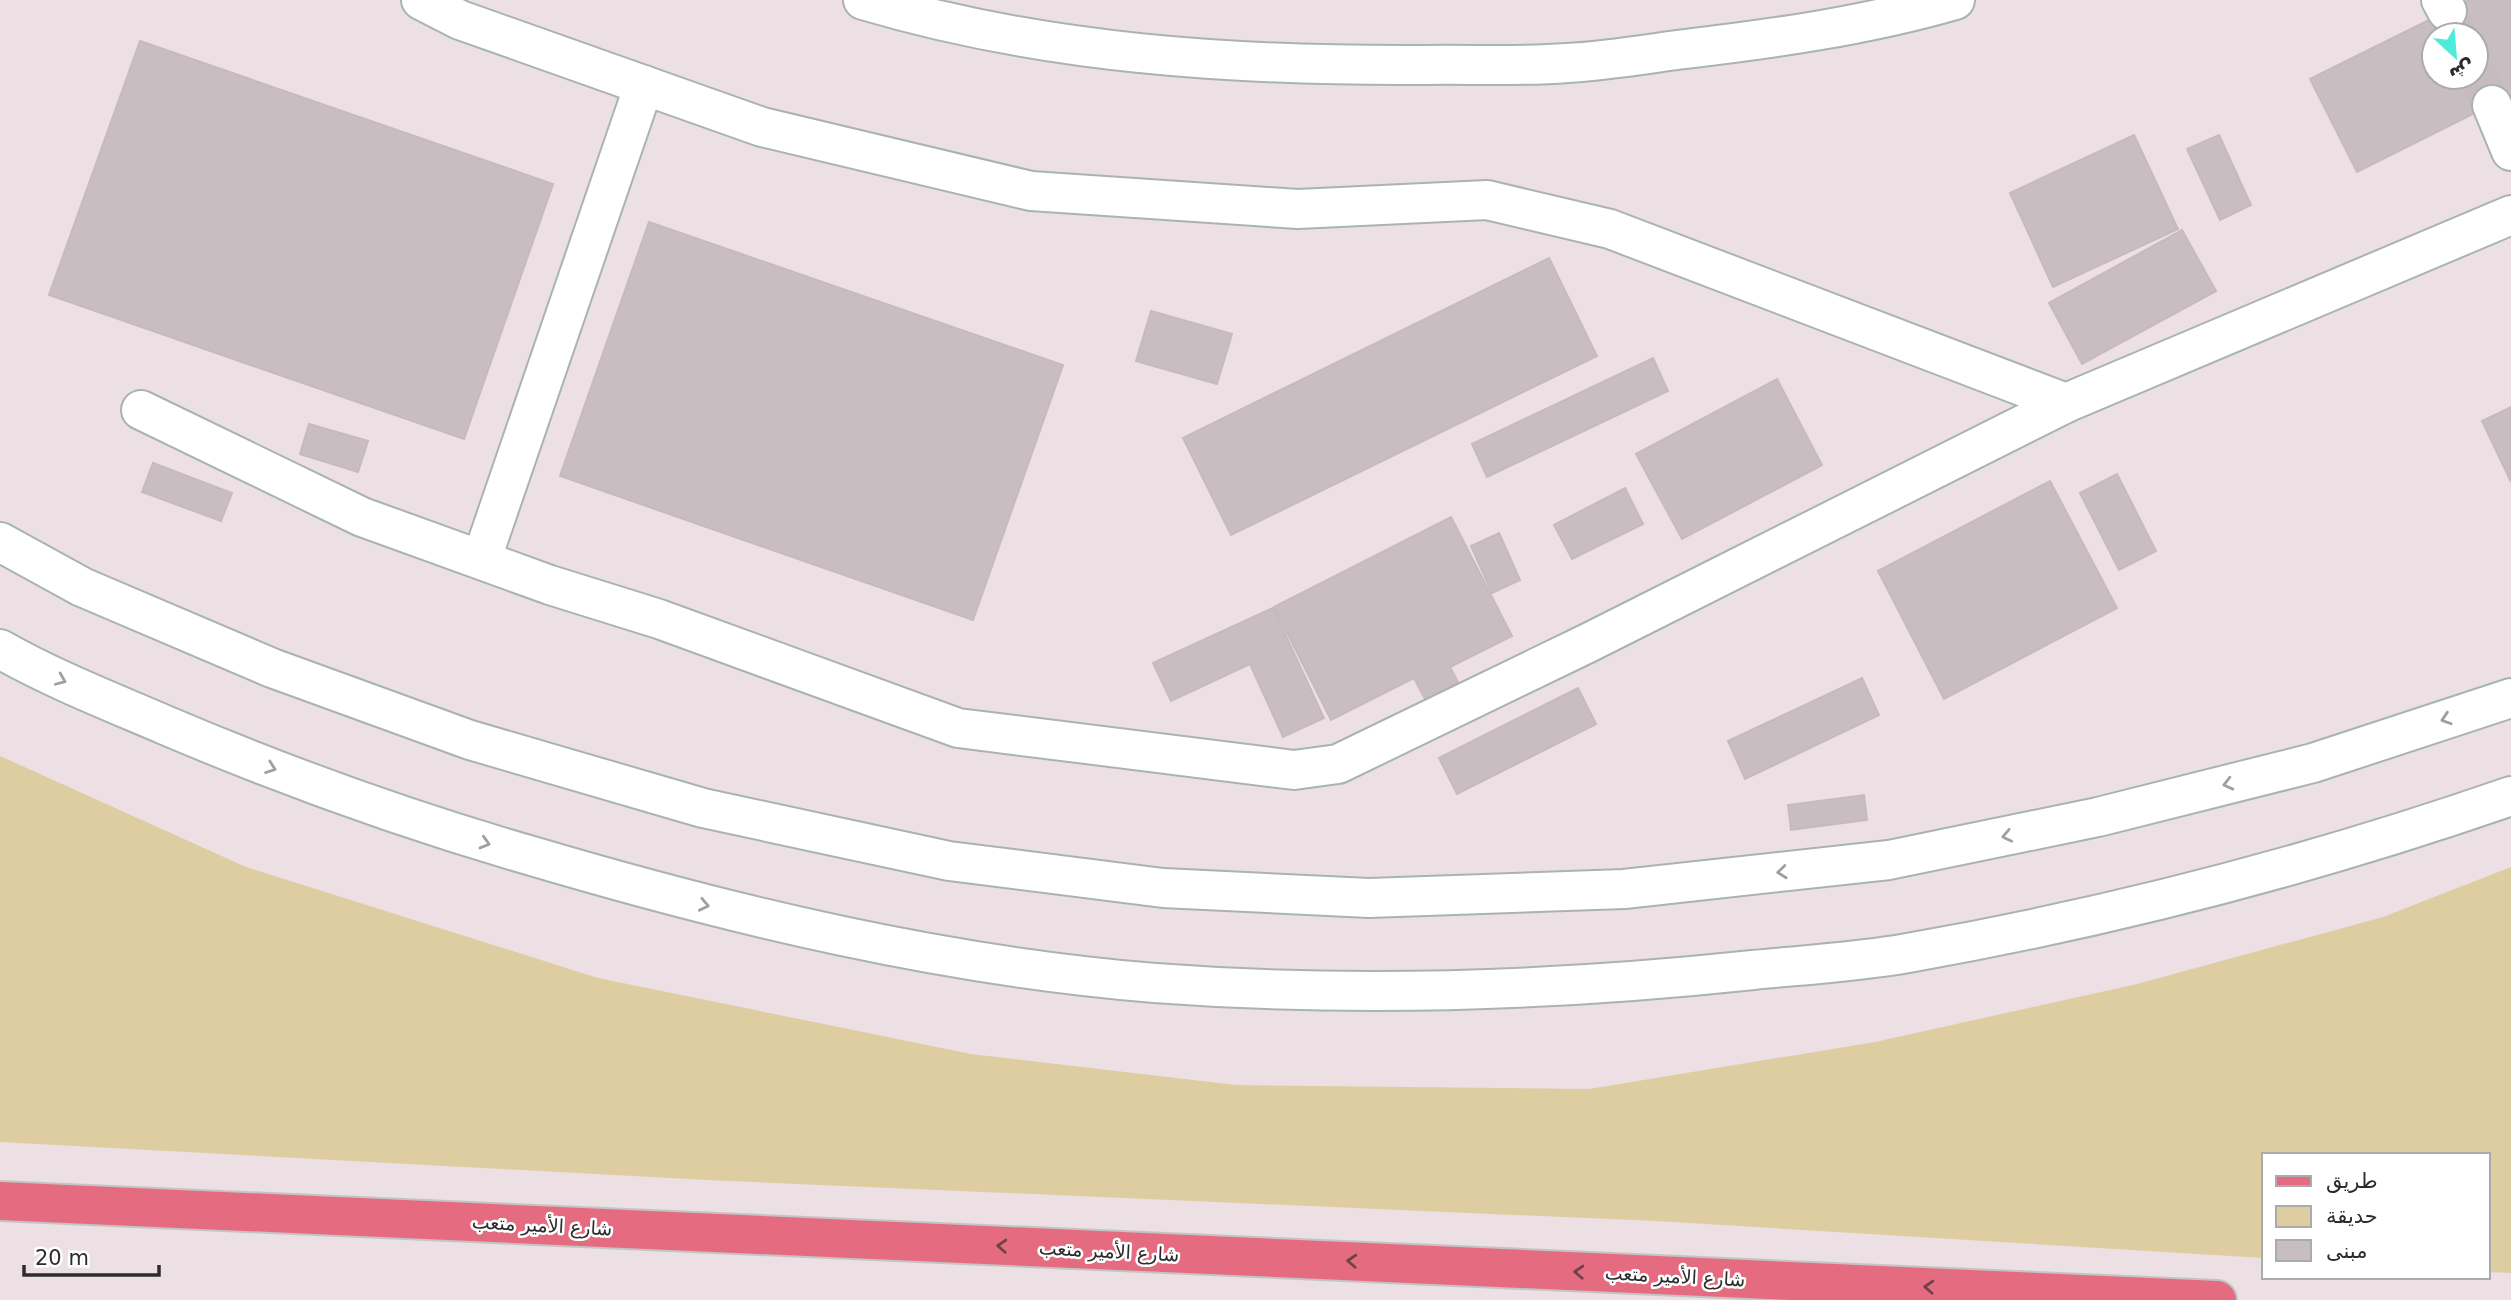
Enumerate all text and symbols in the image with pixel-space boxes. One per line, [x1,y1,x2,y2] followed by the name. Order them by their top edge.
[2420,21,2490,91] north arrow
[2445,55,2479,87] text: ش
[53,672,66,686] one-way arrow
[2441,711,2453,725] one-way arrow
[264,759,276,773] one-way arrow
[2222,776,2234,790] one-way arrow
[2001,827,2013,842] one-way arrow
[479,834,491,849] one-way arrow
[1777,864,1788,879] one-way arrow
[698,896,710,911] one-way arrow
[2262,1153,2490,1279] legend
[2326,1169,2378,1193] text: طريق
[2326,1204,2378,1228] text: حديقة
[471,1210,613,1241] street label: شارع الأمير متعب
[24,1234,159,1278] scale bar
[1038,1236,1180,1267] street label: شارع الأمير متعب
[996,1238,1007,1253] one-way arrow
[2326,1239,2367,1263] text: مبنى
[35,1246,89,1270] text: 20 m
[1346,1254,1357,1269] one-way arrow
[1604,1261,1746,1292] street label: شارع الأمير متعب
[1573,1264,1584,1279] one-way arrow
[1923,1280,1934,1295] one-way arrow

